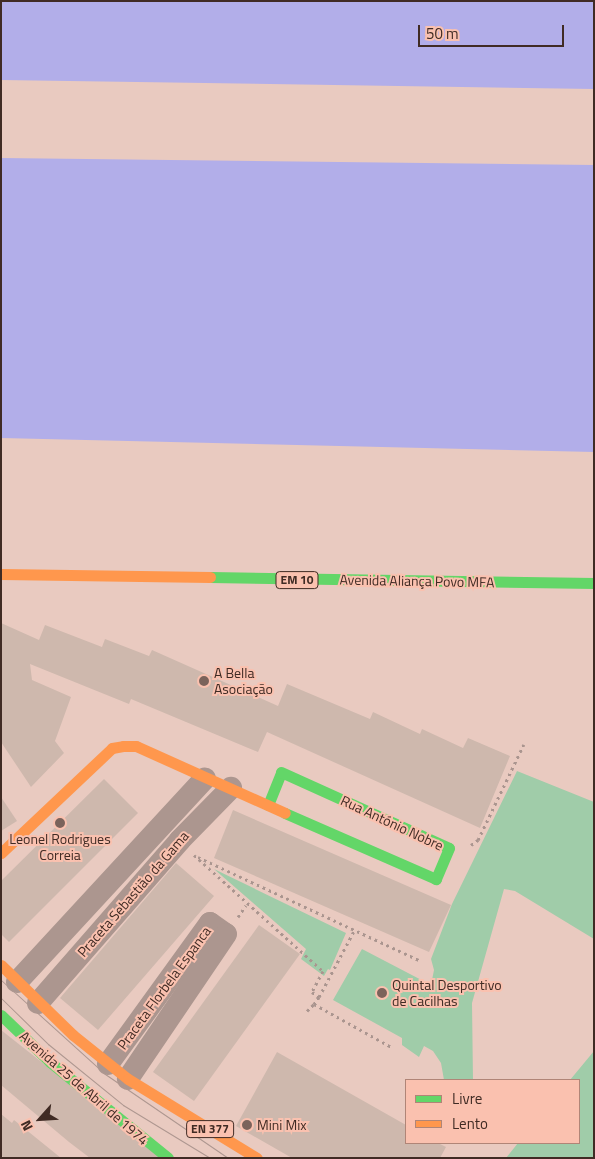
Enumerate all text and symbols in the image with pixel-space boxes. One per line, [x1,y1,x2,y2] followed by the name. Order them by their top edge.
[420,15,566,47] scale bar
[426,22,459,45] text: 50 m
[274,570,320,590] road number: EM 10
[339,571,495,591] street label: Avenida Aliança Povo MFA
[214,665,273,698] place label: A Bella Asociação
[198,675,210,687] marker: A Bella Asociação
[338,792,446,854] street label: Rua António Nobre
[54,817,66,829] marker: Leonel Rodrigues Correia
[74,828,192,960] street label: Praceta Sebastião da Gama
[9,831,111,864] place label: Leonel Rodrigues Correia
[114,923,214,1053] street label: Praceta Florbela Espanca
[392,977,502,1010] place label: Quintal Desportivo de Cacilhas
[376,987,388,999] marker: Quintal Desportivo de Cacilhas
[16,1028,152,1148] street label: Avenida 25 de Abril de 1974
[405,1079,580,1144] legend
[452,1087,482,1110] text: Livre
[15,1094,65,1144] north arrow
[452,1112,488,1135] text: Lento
[15,1117,38,1135] text: N
[257,1117,307,1133] place label: Mini Mix
[241,1119,253,1131] marker: Mini Mix
[185,1120,235,1138] road number: EN 377

